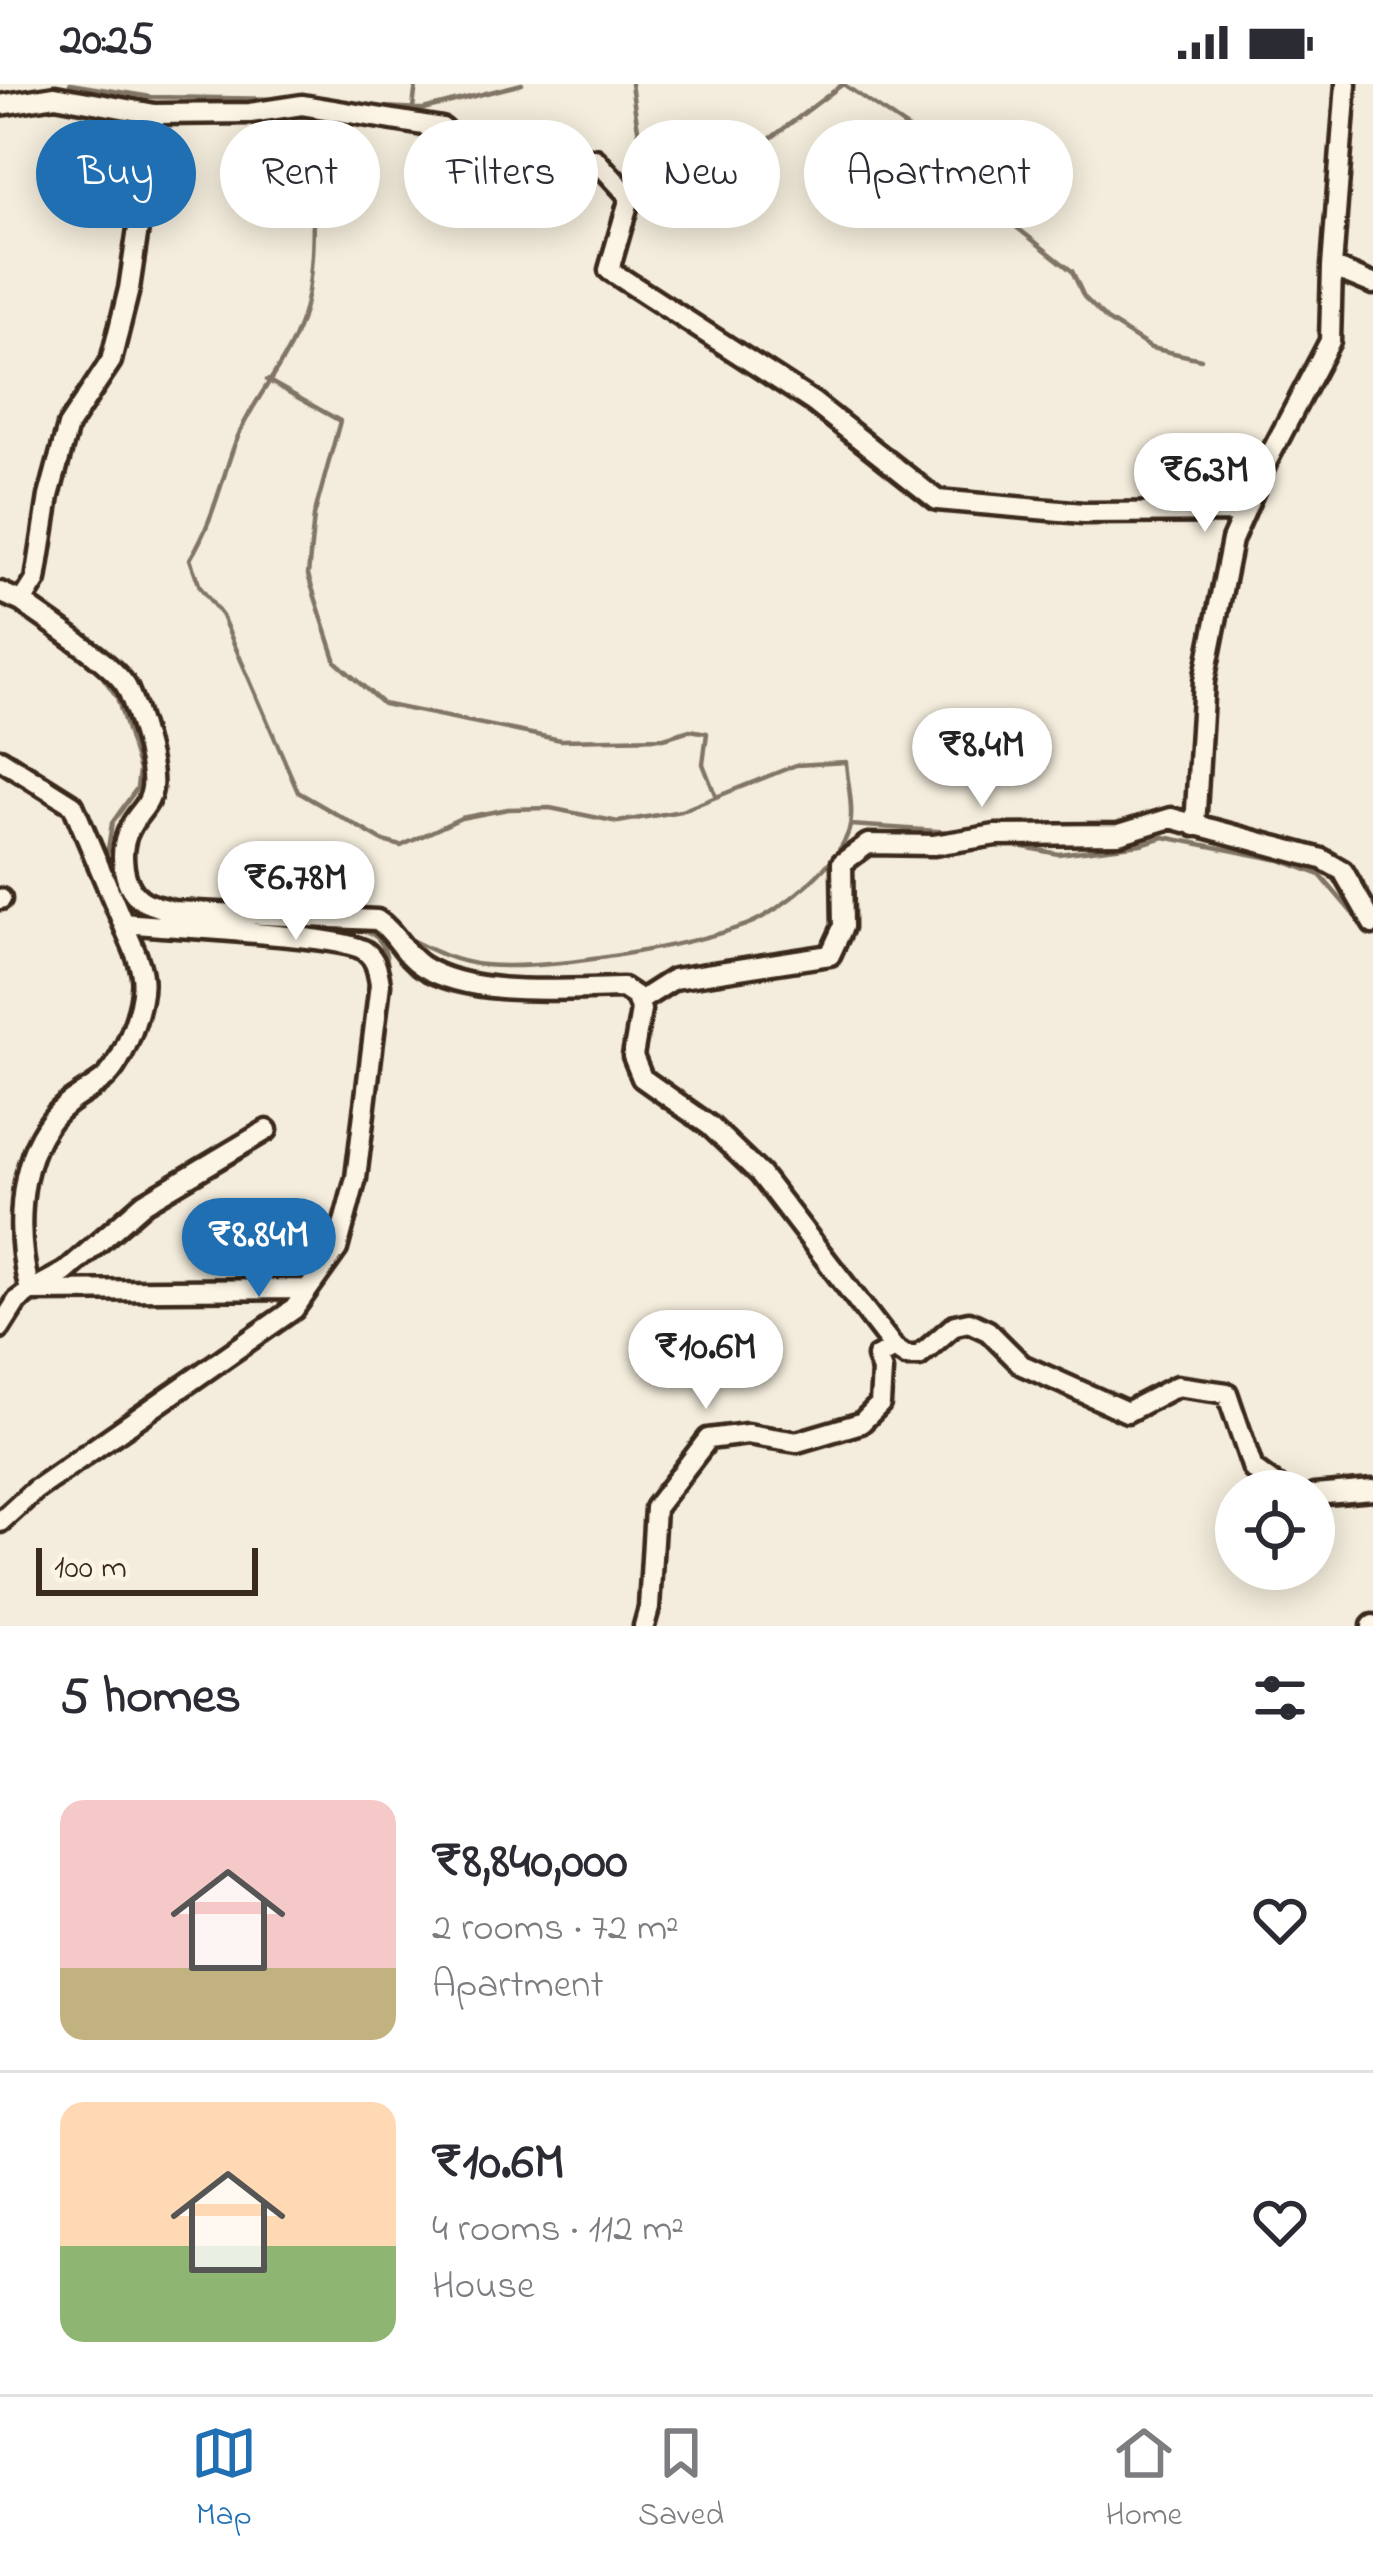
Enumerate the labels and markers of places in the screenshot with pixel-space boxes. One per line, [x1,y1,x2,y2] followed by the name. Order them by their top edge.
[1121,433,1289,535] pin: ₹6.3M
[898,708,1066,810] pin: ₹8.4M
[198,841,394,943] pin: ₹6.78M
[161,1198,357,1300] pin: ₹8.84M
[608,1310,804,1412] pin: ₹10.6M

